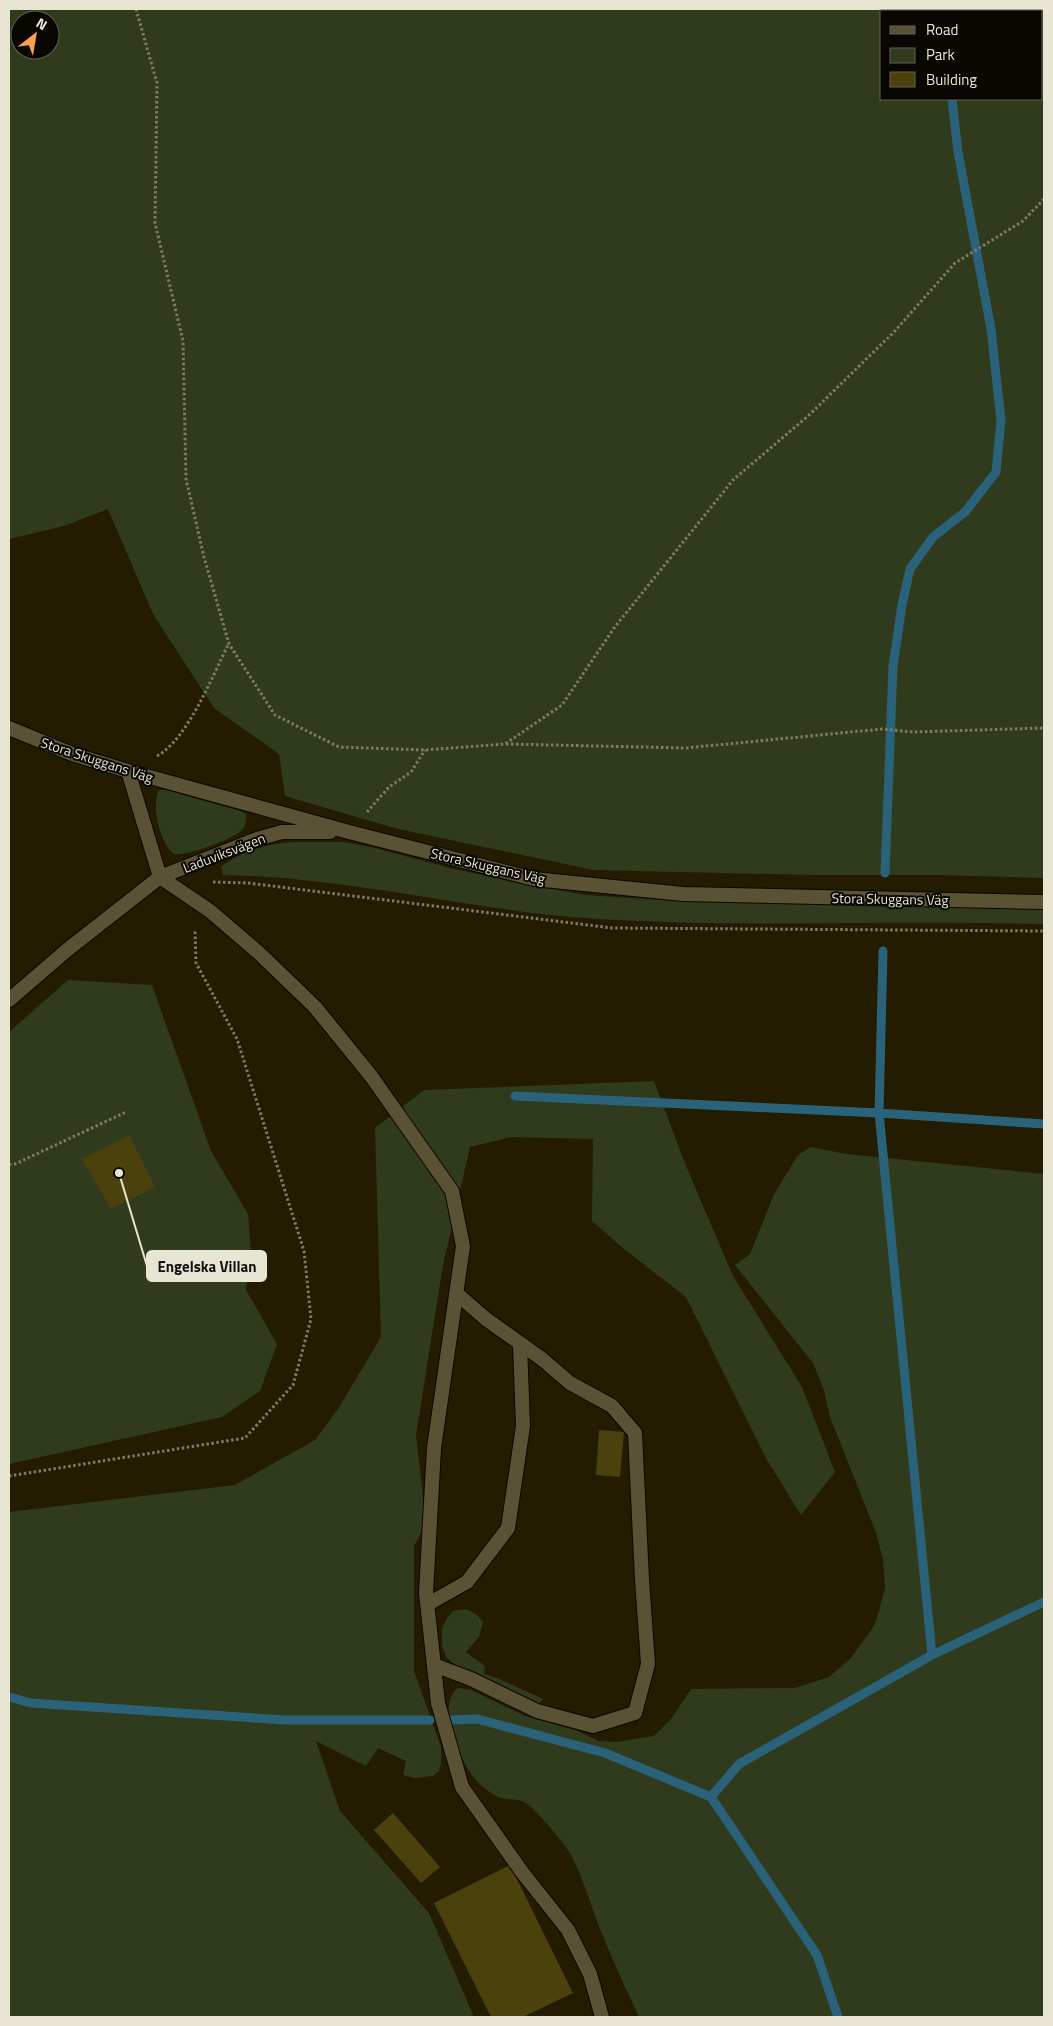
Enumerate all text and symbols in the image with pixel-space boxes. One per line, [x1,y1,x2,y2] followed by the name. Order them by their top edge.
[10,10,60,60] north arrow
[880,10,1043,100] legend
[32,12,52,35] text: N
[926,18,958,41] text: Road
[926,43,955,66] text: Park
[926,68,977,91] text: Building
[38,731,156,788] street label: Stora Skuggans Väg
[179,827,268,878] street label: Laduviksvägen
[429,842,547,889] street label: Stora Skuggans Väg
[831,887,949,910] street label: Stora Skuggans Väg
[147,1251,266,1281] callout: Engelska Villan
[157,1255,257,1278] text: Engelska Villan

